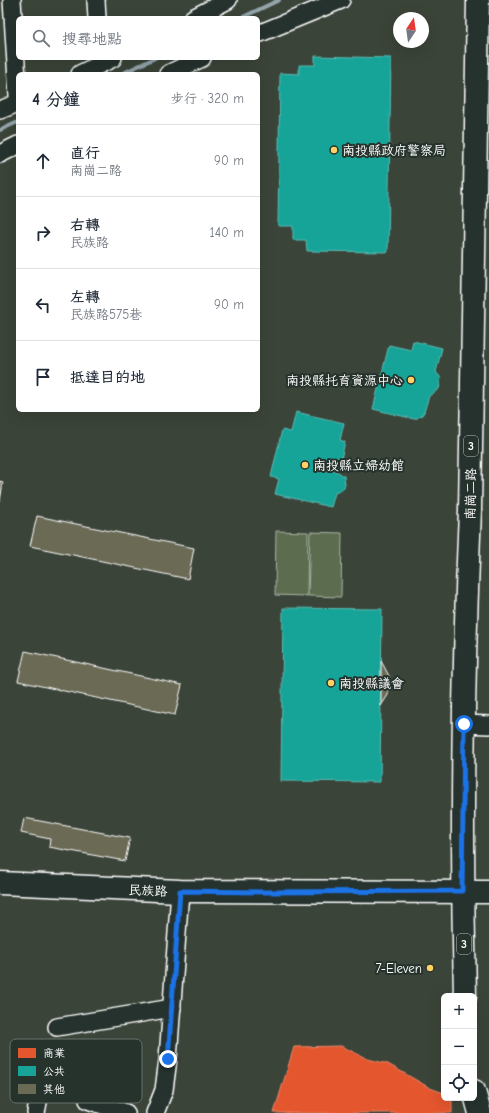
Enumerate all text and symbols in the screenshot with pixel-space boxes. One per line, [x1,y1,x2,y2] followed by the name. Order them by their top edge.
[393,12,429,48] north arrow
[16,16,260,60] search box
[30,27,52,49] icon: search
[62,30,122,48] text: 搜尋地點
[32,90,80,109] text: 4 分鐘
[171,91,244,106] text: 步行 · 320 m
[342,143,446,158] place label: 南投縣政府警察局
[70,144,100,162] text: 直行
[329,145,339,155] marker: 南投縣政府警察局
[32,150,54,172] icon: ahead
[214,153,244,168] text: 90 m
[70,163,122,178] text: 南崗二路
[70,216,100,234] text: 右轉
[32,222,54,244] icon: right
[210,225,244,240] text: 140 m
[70,235,109,250] text: 民族路
[70,288,100,306] text: 左轉
[32,294,54,316] icon: left
[214,297,244,312] text: 90 m
[70,307,142,322] text: 民族路575巷
[32,366,54,388] icon: arrive
[70,368,145,386] text: 抵達目的地
[286,373,403,388] place label: 南投縣托育資源中心
[406,375,416,385] marker: 南投縣托育資源中心
[464,436,478,456] road number: 3
[313,458,404,473] place label: 南投縣立婦幼館
[300,460,310,470] marker: 南投縣立婦幼館
[463,468,478,520] street label: 南崗二路
[339,676,404,691] place label: 南投縣議會
[326,678,336,688] marker: 南投縣議會
[455,715,473,733] route start
[128,882,168,899] street label: 民族路
[457,934,471,954] road number: 3
[376,961,422,976] place label: 7-Eleven
[425,963,435,973] marker: 7-Eleven
[441,993,477,1101] map controls
[441,993,477,1029] button: +
[441,1029,477,1065] button: −
[10,1039,142,1103] legend
[43,1047,65,1060] text: 商業
[159,1050,177,1068] route end
[43,1065,65,1078] text: 公共
[441,1065,477,1101] button: locate
[43,1083,65,1096] text: 其他

